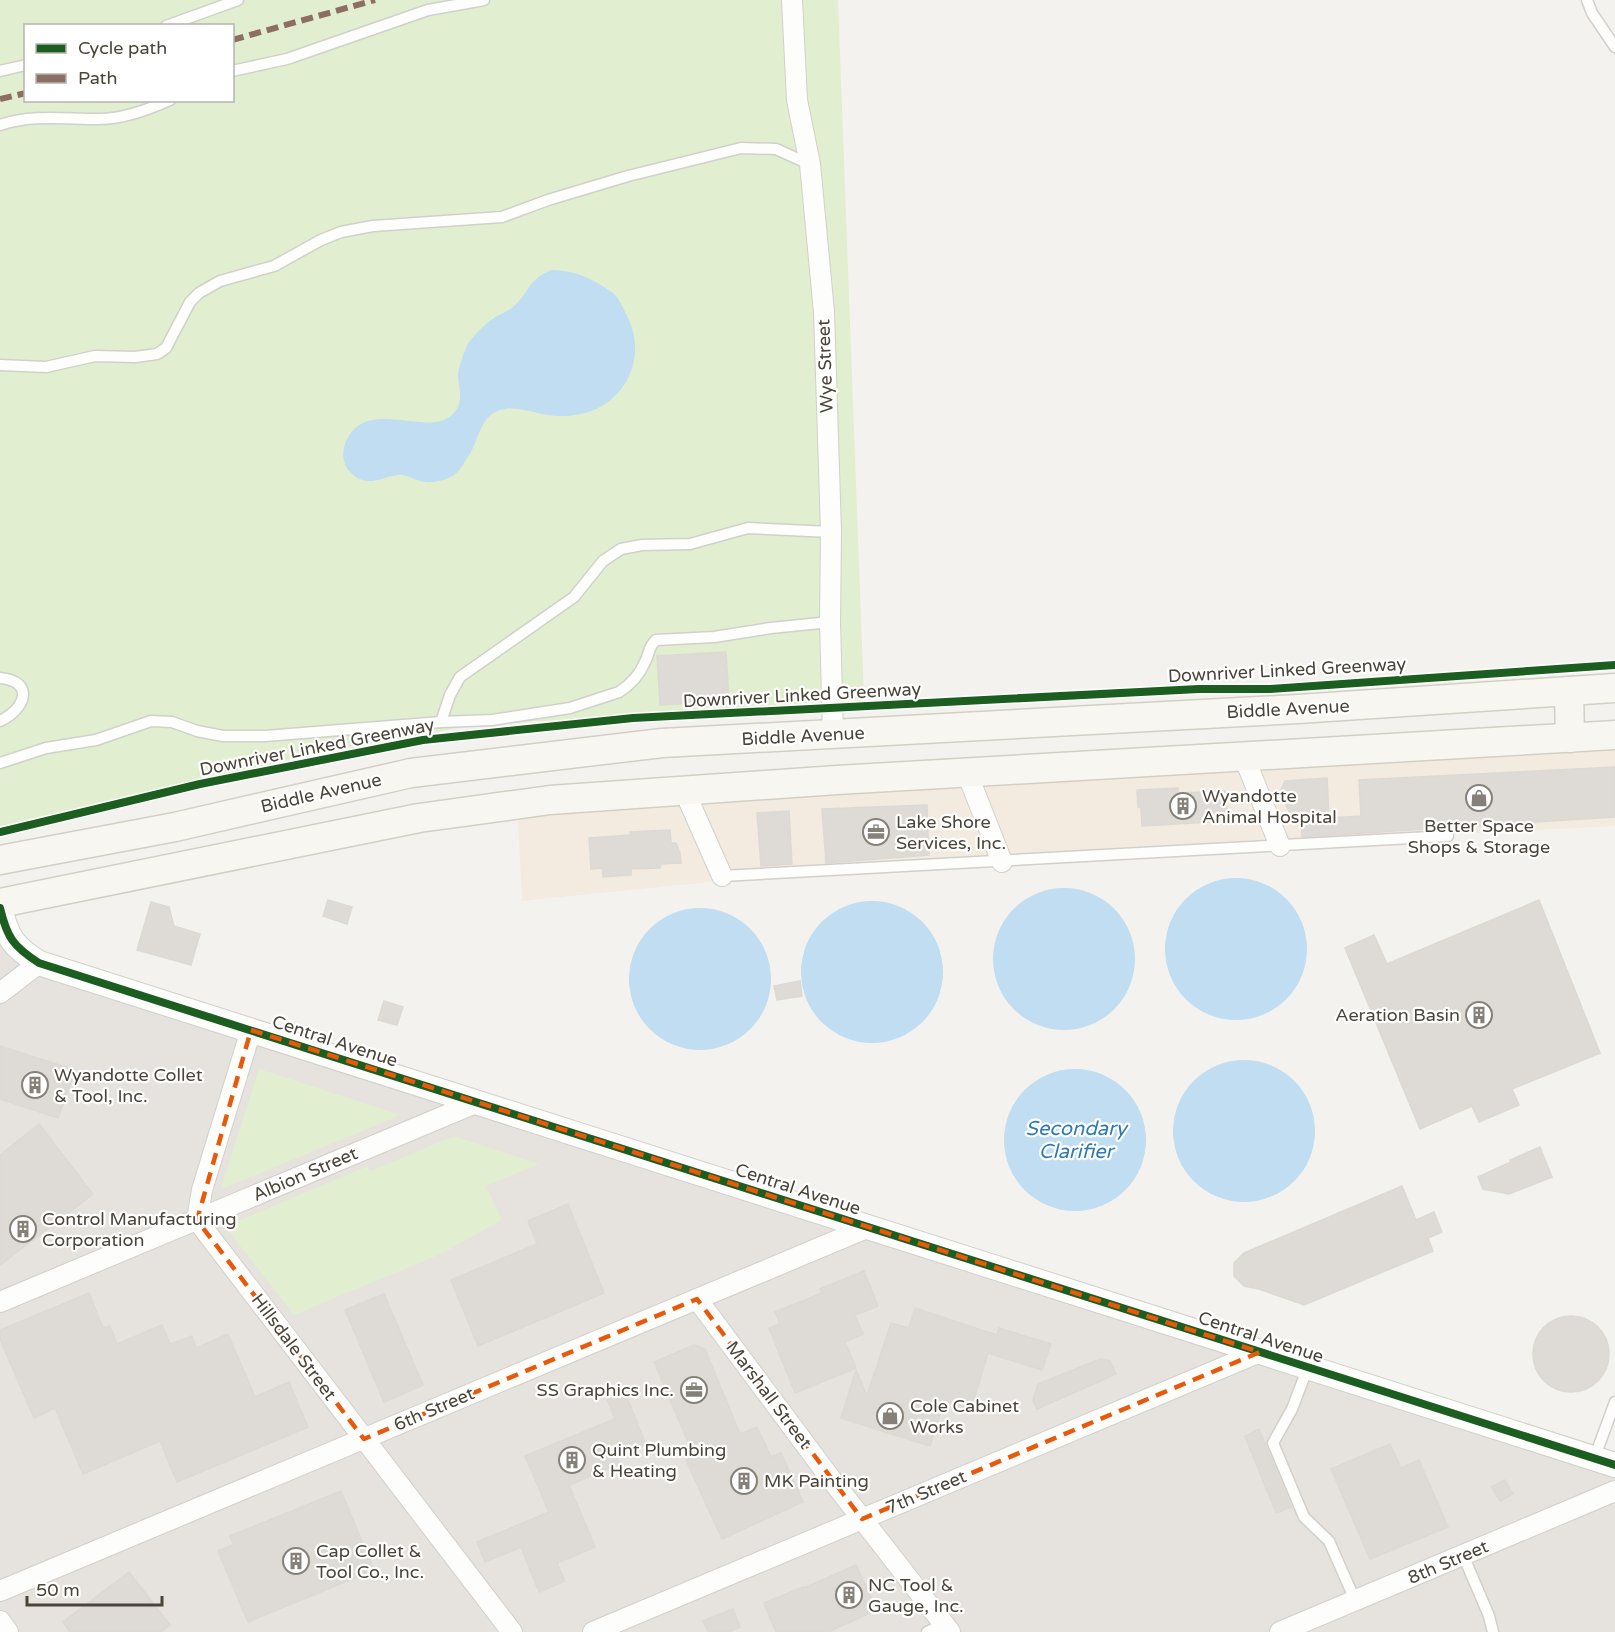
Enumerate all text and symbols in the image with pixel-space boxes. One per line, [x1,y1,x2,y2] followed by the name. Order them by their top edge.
[24,24,234,102] legend
[78,37,167,59] text: Cycle path
[78,67,117,89] text: Path
[812,319,838,413] street label: Wye Street
[1167,653,1407,687] street label: Downriver Linked Greenway
[682,678,922,712] street label: Downriver Linked Greenway
[1226,695,1350,723] street label: Biddle Avenue
[198,713,437,781] street label: Downriver Linked Greenway
[741,722,865,750] street label: Biddle Avenue
[258,768,384,818] street label: Biddle Avenue
[1464,783,1494,813] shop icon: Better Space Shops & Storage
[1202,785,1337,828] place label: Wyandotte Animal Hospital
[1168,791,1198,821] building icon: Wyandotte Animal Hospital
[896,811,1006,854] place label: Lake Shore Services, Inc.
[1408,815,1550,858] place label: Better Space Shops & Storage
[861,817,891,847] office icon: Lake Shore Services, Inc.
[1464,1000,1494,1030] building icon: Aeration Basin
[1335,1004,1460,1026] place label: Aeration Basin
[269,1010,401,1072] street label: Central Avenue
[54,1064,203,1107] place label: Wyandotte Collet & Tool, Inc.
[20,1070,50,1100] building icon: Wyandotte Collet & Tool, Inc.
[1026,1117,1129,1164] water label: Secondary Clarifier
[249,1142,361,1206] street label: Albion Street
[732,1158,864,1220] street label: Central Avenue
[42,1208,237,1251] place label: Control Manufacturing Corporation
[8,1214,38,1244] building icon: Control Manufacturing Corporation
[247,1289,341,1405] street label: Hillsdale Street
[1195,1306,1327,1368] street label: Central Avenue
[721,1337,817,1453] street label: Marshall Street
[679,1375,709,1405] office icon: SS Graphics Inc.
[537,1379,674,1401] place label: SS Graphics Inc.
[390,1382,478,1436] street label: 6th Street
[910,1395,1019,1438] place label: Cole Cabinet Works
[875,1401,905,1431] shop icon: Cole Cabinet Works
[592,1439,726,1482] place label: Quint Plumbing & Heating
[557,1445,587,1475] building icon: Quint Plumbing & Heating
[882,1465,970,1519] street label: 7th Street
[729,1466,759,1496] building icon: MK Painting
[764,1470,869,1492] place label: MK Painting
[1404,1535,1492,1589] street label: 8th Street
[316,1540,424,1583] place label: Cap Collet & Tool Co., Inc.
[281,1546,311,1576] building icon: Cap Collet & Tool Co., Inc.
[27,1569,162,1607] scale bar
[868,1574,964,1617] place label: NC Tool & Gauge, Inc.
[36,1579,80,1601] text: 50 m
[834,1580,864,1610] building icon: NC Tool & Gauge, Inc.

